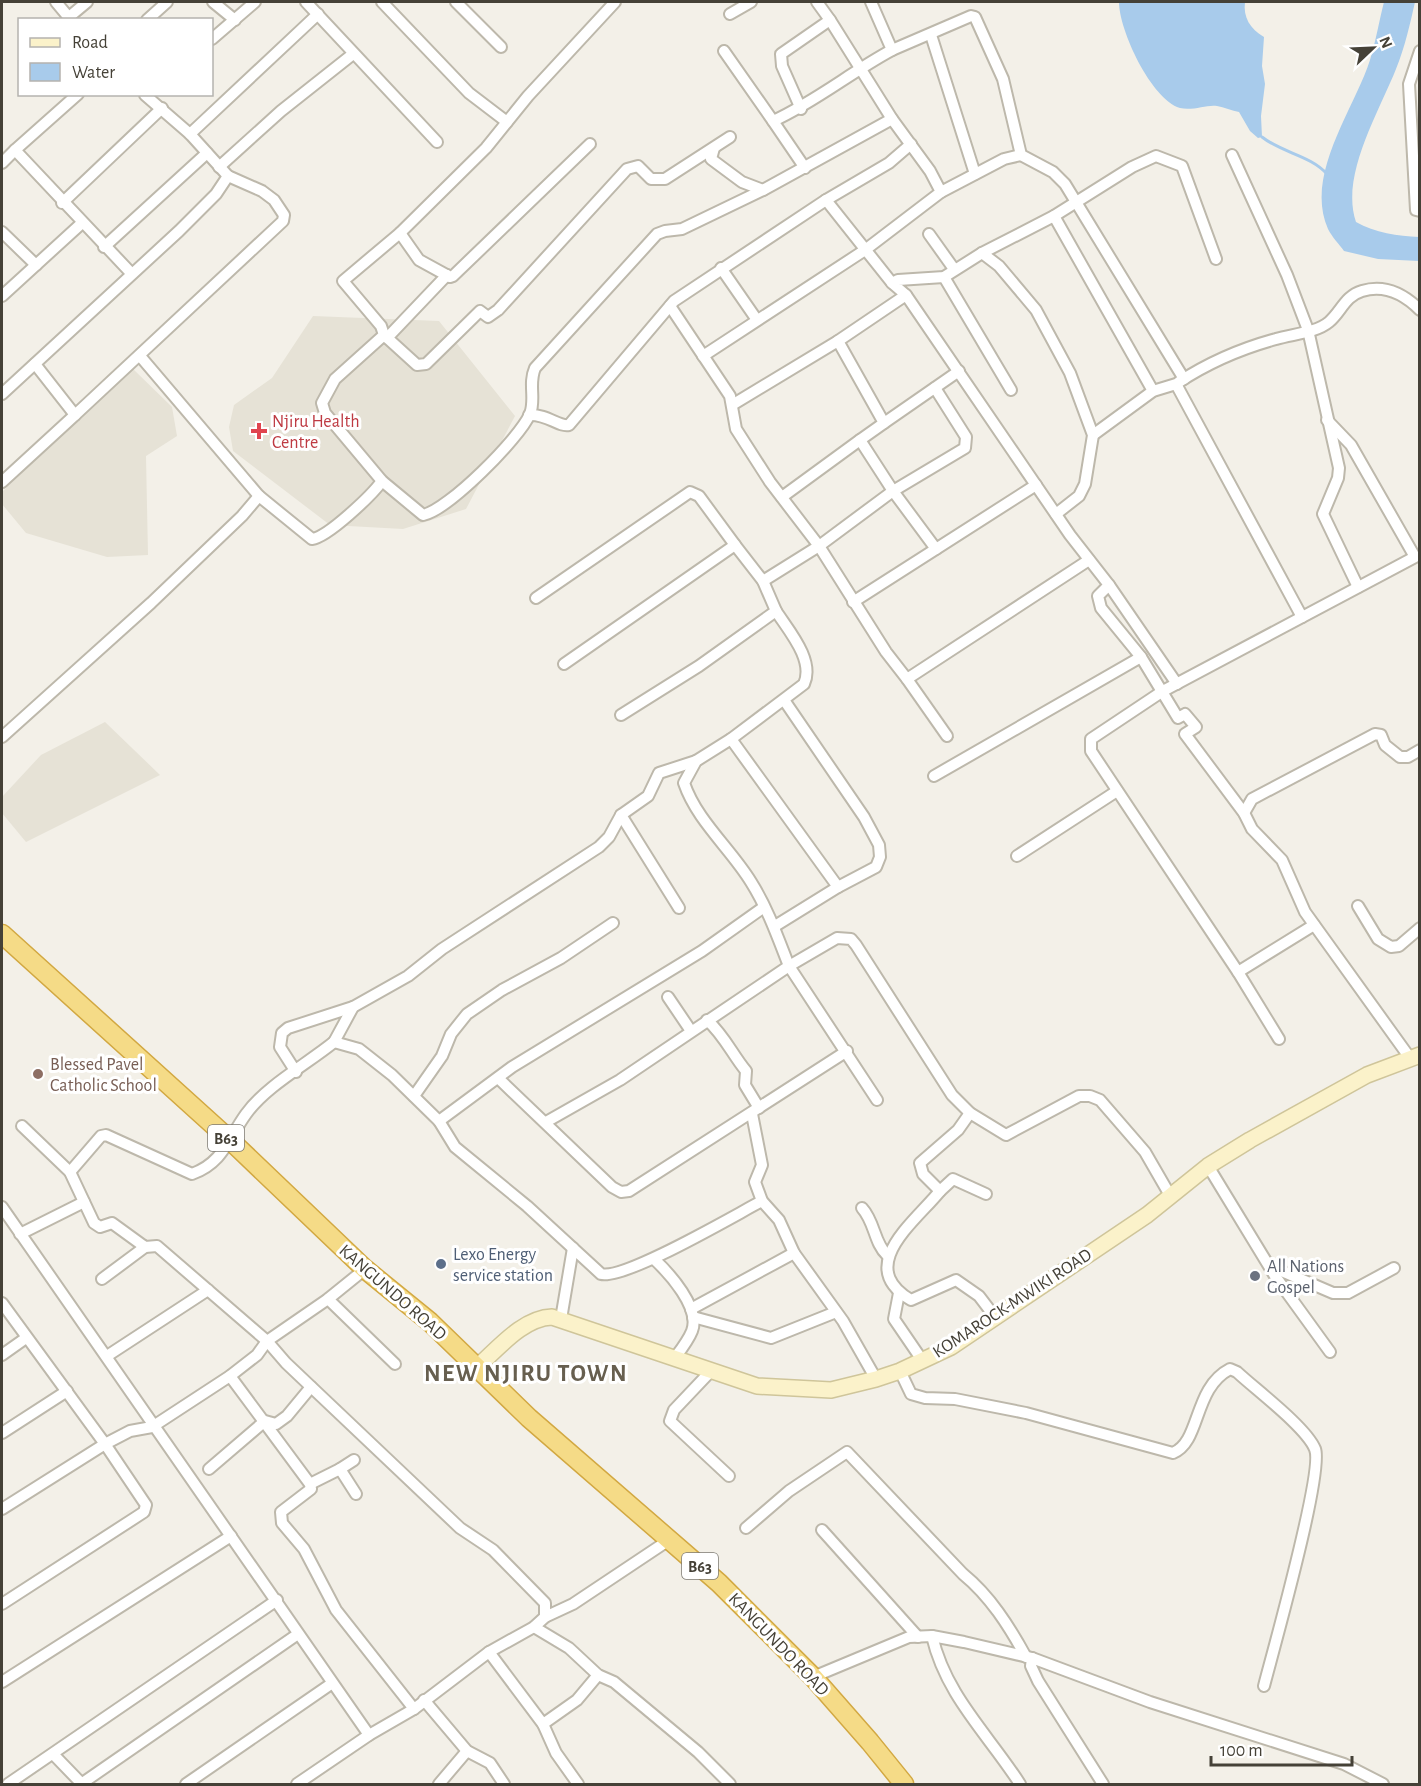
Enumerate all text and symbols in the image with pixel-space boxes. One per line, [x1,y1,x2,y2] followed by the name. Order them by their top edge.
[18,18,213,96] legend
[1343,18,1403,78] north arrow
[72,34,108,52] text: Road
[1376,34,1395,51] text: N
[72,64,115,82] text: Water
[272,413,360,452] place label: Njiru Health Centre
[250,422,268,440] marker: Njiru Health Centre
[50,1056,157,1095] place label: Blessed Pavel Catholic School
[31,1067,45,1081] marker: Blessed Pavel Catholic School
[208,1125,244,1151] road number: B63
[335,1241,449,1344] street label: KANGUNDO ROAD
[453,1246,553,1285] place label: Lexo Energy service station
[930,1246,1095,1362] street label: KOMAROCK-MWIKI ROAD
[434,1257,448,1271] marker: Lexo Energy service station
[1267,1258,1344,1297] place label: All Nations Gospel
[1248,1269,1262,1283] marker: All Nations Gospel
[424,1362,628,1386] district label: NEW NJIRU TOWN
[682,1553,718,1579] road number: B63
[725,1590,832,1700] street label: KANGUNDO ROAD
[1211,1729,1352,1767] scale bar
[1220,1742,1263,1760] text: 100 m

